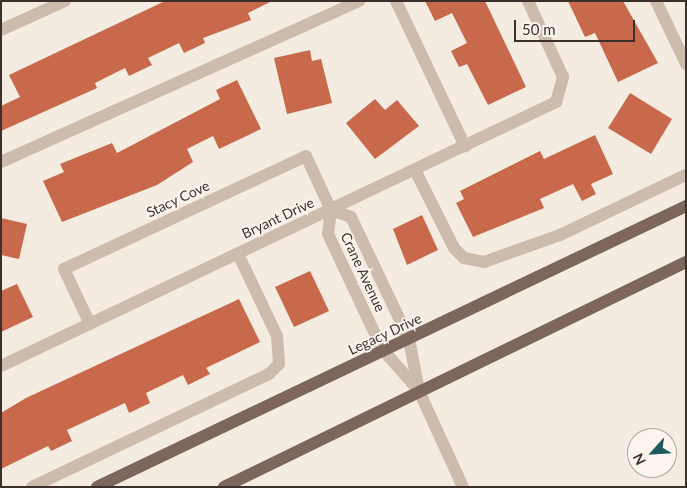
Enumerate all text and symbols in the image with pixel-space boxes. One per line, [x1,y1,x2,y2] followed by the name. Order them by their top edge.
[517,10,638,42] scale bar
[522,20,556,38] text: 50 m
[144,177,212,221] street label: Stacy Cove
[239,194,317,242] street label: Bryant Drive
[337,229,389,315] street label: Crane Avenue
[346,310,424,358] street label: Legacy Drive
[627,428,677,478] north arrow
[629,451,649,468] text: N

